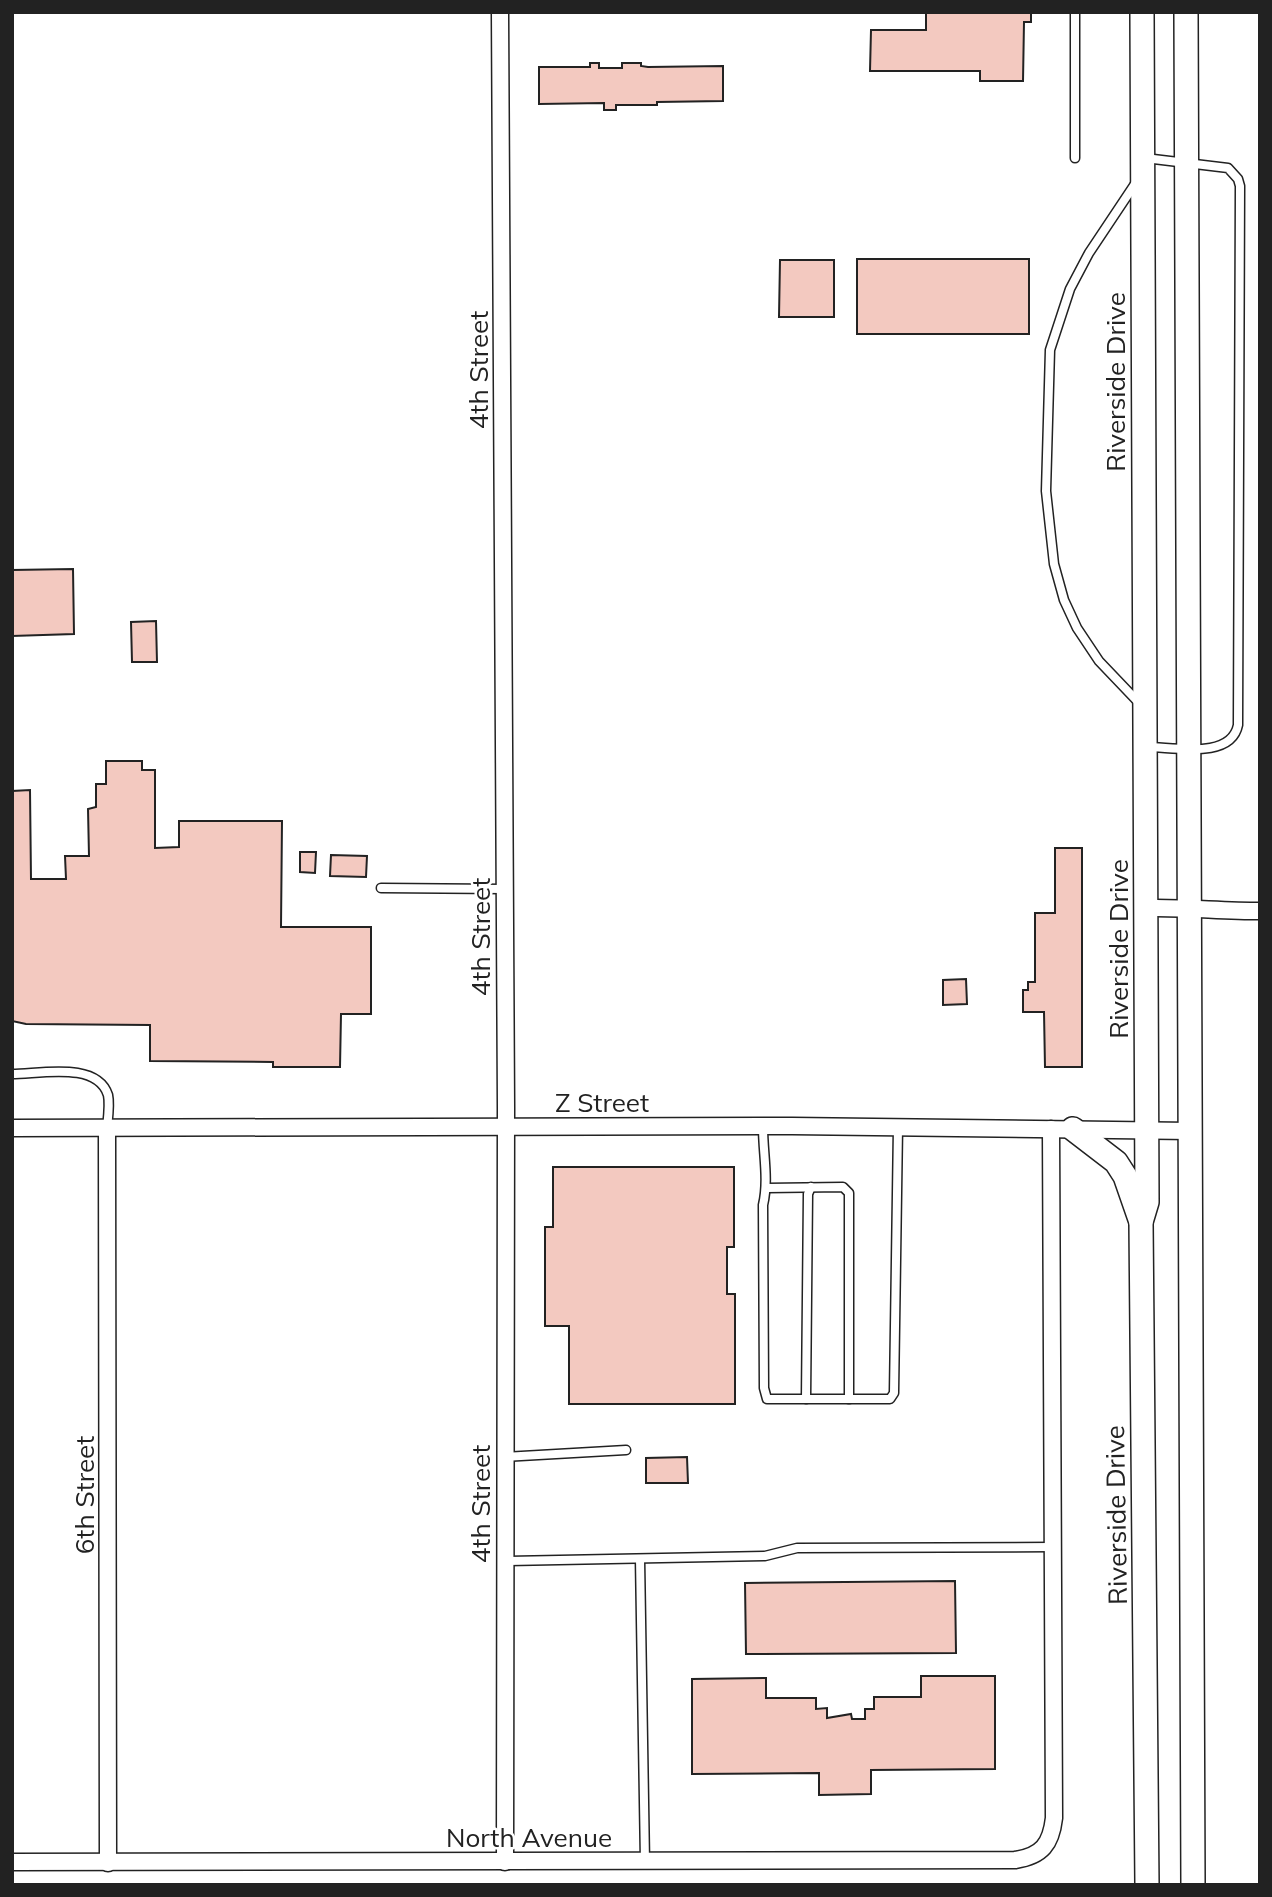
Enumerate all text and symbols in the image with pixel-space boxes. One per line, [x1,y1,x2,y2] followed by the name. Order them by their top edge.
[1099,292,1132,472] street label: Riverside Drive
[462,311,495,429] street label: 4th Street
[1102,859,1135,1039] street label: Riverside Drive
[464,878,497,996] street label: 4th Street
[555,1086,649,1119] street label: Z Street
[1098,1425,1134,1605] street label: Riverside Drive
[68,1436,101,1554] street label: 6th Street
[464,1445,497,1563] street label: 4th Street
[446,1821,612,1854] street label: North Avenue

